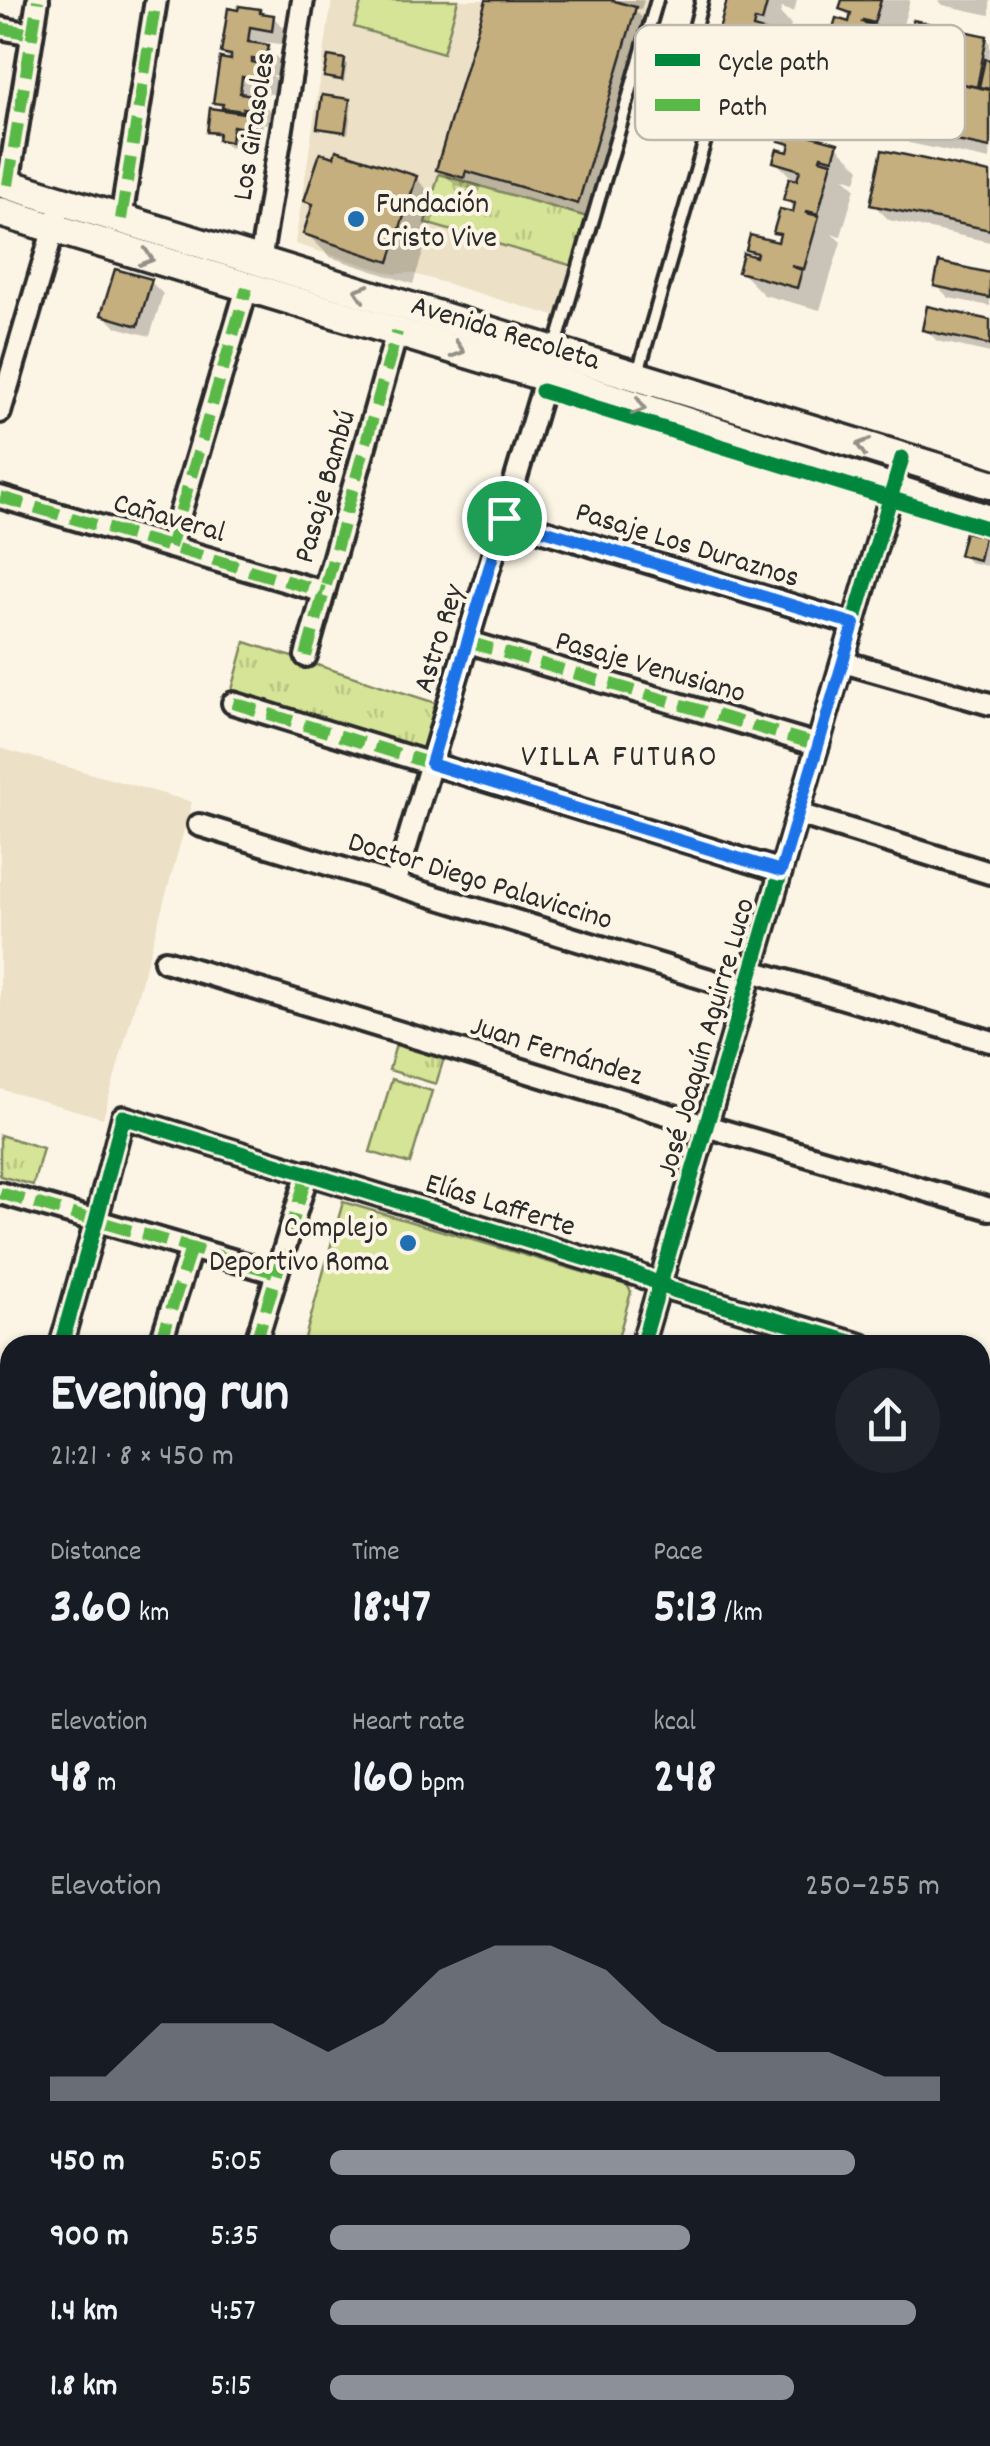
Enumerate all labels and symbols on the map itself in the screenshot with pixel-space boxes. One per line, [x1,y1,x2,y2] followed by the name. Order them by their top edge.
[635,25,965,140] legend
[718,45,829,85] text: Cycle path
[223,49,289,204] street label: Los Girasoles
[718,90,767,130] text: Path
[376,185,497,262] place label: Fundación Cristo Vive
[345,208,367,230] marker: Fundación Cristo Vive
[137,246,154,267] one-way arrow
[353,283,370,304] one-way arrow
[405,286,605,385] street label: Avenida Recoleta
[449,338,466,359] one-way arrow
[630,395,647,415] one-way arrow
[285,406,370,569] street label: Pasaje Bambú
[856,437,873,458] one-way arrow
[462,476,547,561] pin
[108,484,230,557] street label: Cañaveral
[569,493,804,602] street label: Pasaje Los Duraznos
[404,579,478,699] street label: Astro Rey
[550,622,750,717] street label: Pasaje Venusiano
[521,736,719,782] district label: VILLA FUTURO
[342,823,617,944] street label: Doctor Diego Palaviccino
[648,894,769,1183] street label: José Joaquín Aguirre Luco
[464,1007,648,1100] street label: Juan Fernández
[419,1164,580,1251] street label: Elías Lafferte
[209,1209,389,1286] place label: Complejo Deportivo Roma
[397,1232,419,1254] marker: Complejo Deportivo Roma

